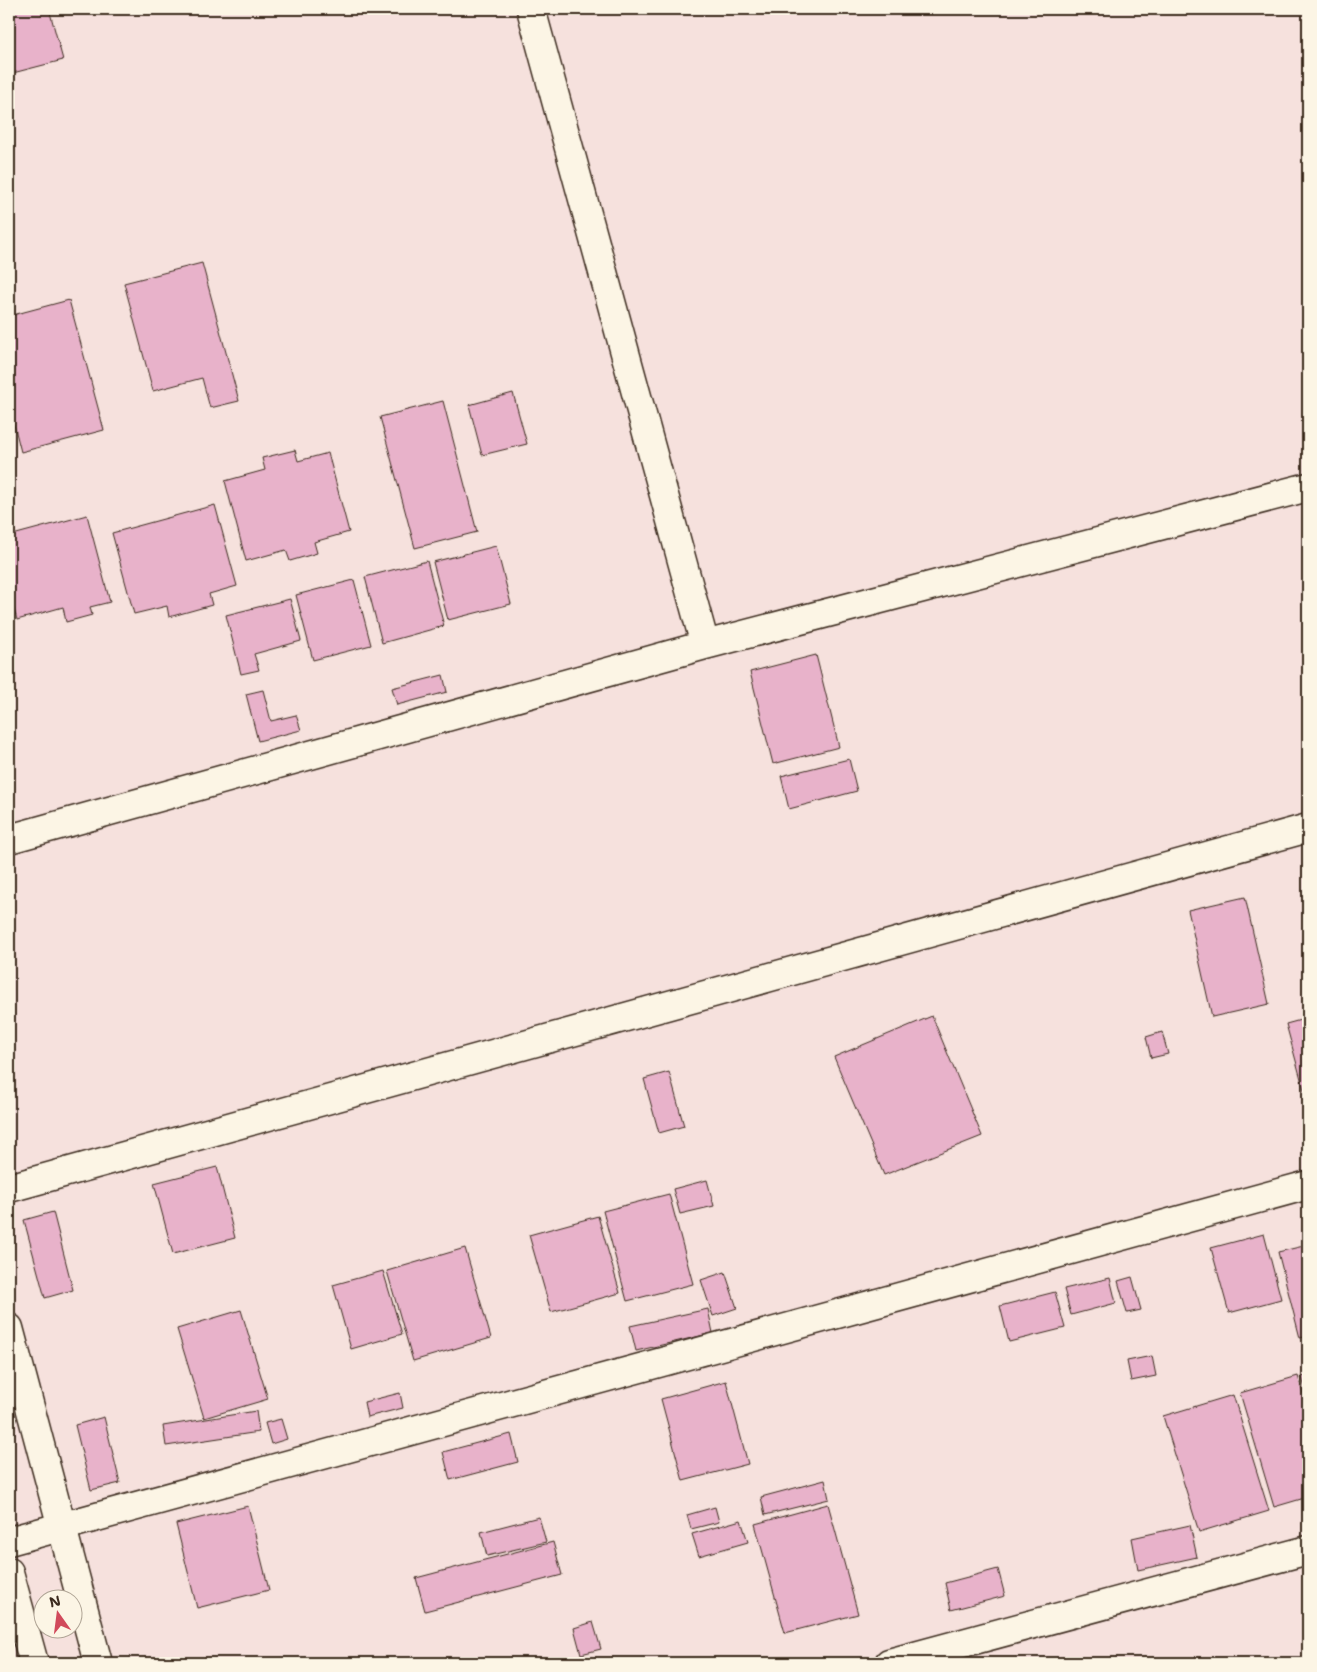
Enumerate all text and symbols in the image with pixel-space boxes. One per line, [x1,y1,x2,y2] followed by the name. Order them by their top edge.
[32,1590,82,1640] north arrow
[47,1591,62,1611] text: N

